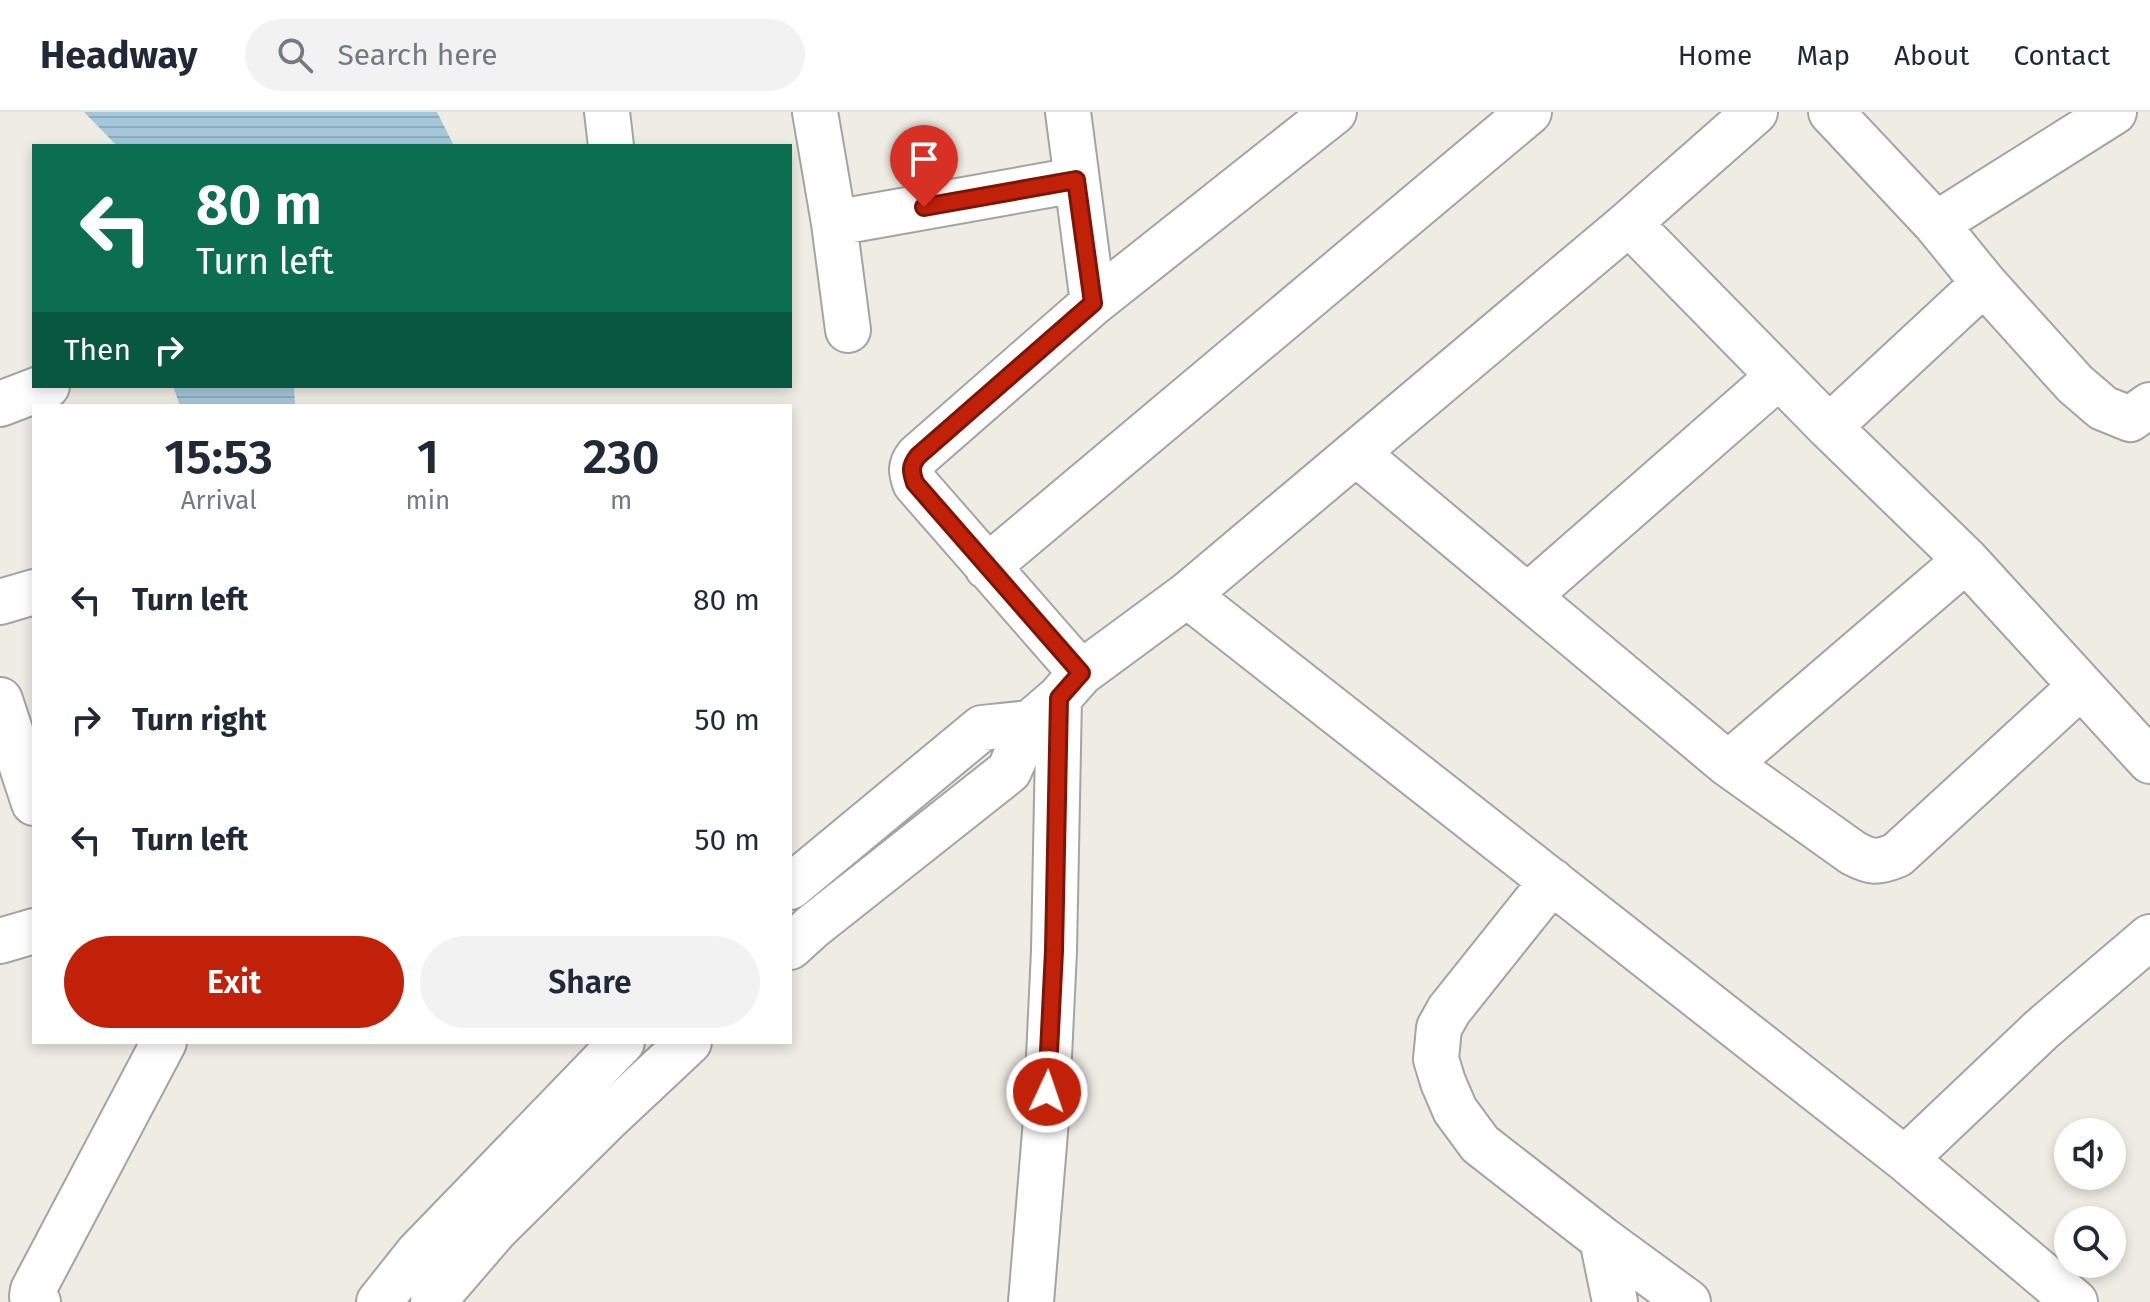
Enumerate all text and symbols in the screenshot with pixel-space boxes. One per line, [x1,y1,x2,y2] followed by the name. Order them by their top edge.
[245,19,805,91] search box
[40,32,197,78] text: Headway
[273,33,317,77] icon: search
[337,37,498,73] text: Search here
[1678,39,1752,72] text: Home
[1796,39,1850,72] text: Map
[1894,39,1969,72] text: About
[2013,39,2110,72] text: Contact
[890,125,958,207] pin
[902,137,946,181] icon: arrive
[196,172,322,239] text: 80 m
[64,176,168,280] icon: left
[196,240,334,284] text: Turn left
[147,328,191,372] icon: right
[64,332,131,368] text: Then
[164,428,273,486] text: 15:53
[417,428,439,486] text: 1
[583,428,660,486] text: 230
[181,485,257,516] text: Arrival
[405,485,450,516] text: min
[610,485,632,516] text: m
[64,578,108,622] icon: left
[132,582,248,618] text: Turn left
[693,582,760,618] text: 80 m
[64,698,108,742] icon: right
[132,702,267,738] text: Turn right
[695,702,760,738] text: 50 m
[64,818,108,862] icon: left
[132,822,248,858] text: Turn left
[695,822,760,858] text: 50 m
[64,936,404,1028] button: Exit
[420,936,760,1028] button: Share
[1005,1050,1089,1134] position arrow
[2054,1118,2126,1278] map controls
[2054,1118,2126,1190] button: sound
[2054,1206,2126,1278] button: search

